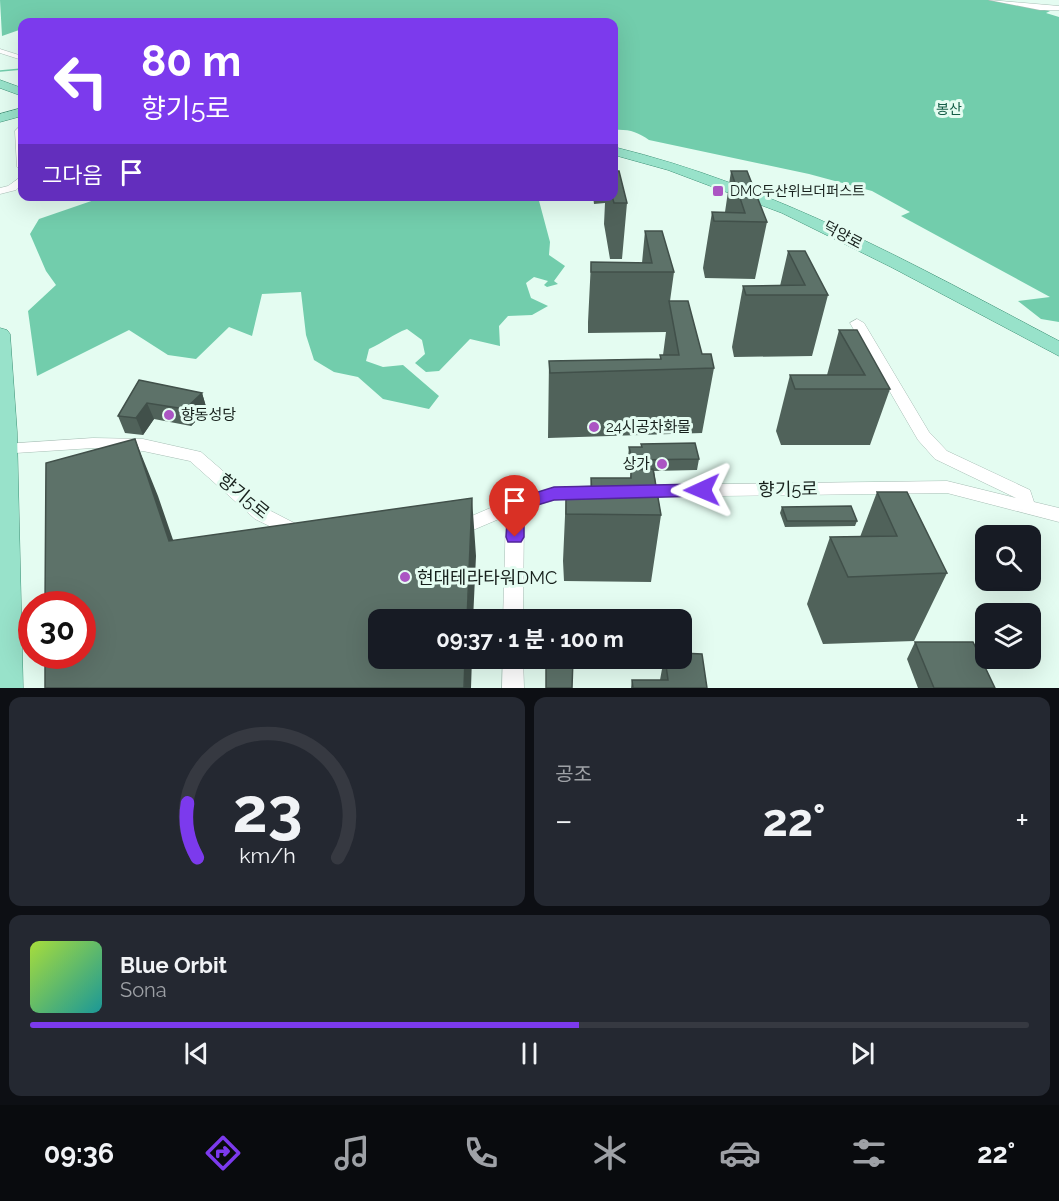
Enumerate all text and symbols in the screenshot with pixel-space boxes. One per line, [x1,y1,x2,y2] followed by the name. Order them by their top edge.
[141,37,241,86] text: 80 m
[42,42,120,120] icon: left
[141,93,230,124] text: 향기5로
[936,101,962,117] park label: 봉산
[115,156,148,189] icon: arrive
[42,162,103,188] text: 그다음
[730,183,865,199] place label: DMC두산위브더퍼스트
[711,184,725,198] marker: DMC두산위브더퍼스트
[820,217,866,253] street label: 덕양로
[181,406,236,424] place label: 향동성당
[162,408,176,422] marker: 향동성당
[606,418,691,436] place label: 24시공차화물
[587,420,601,434] marker: 24시공차화물
[622,455,650,473] place label: 상가
[655,457,669,471] marker: 상가
[670,458,734,522] position arrow
[214,469,274,523] street label: 향기5로
[489,475,540,537] pin
[758,478,818,500] street label: 향기5로
[498,484,531,517] icon: arrive
[975,525,1041,669] map controls
[975,525,1041,591] button: search
[417,567,557,588] place label: 현대테라타워DMC
[398,570,412,584] marker: 현대테라타워DMC
[18,591,96,669] speed limit sign: 30
[975,603,1041,669] button: layers
[436,626,624,652] text: 09:37 · 1 분 · 100 m
[555,762,592,786] text: 공조
[232,773,302,847] text: 23
[762,794,826,847] text: 22°
[555,801,573,840] text: −
[1015,801,1029,840] text: +
[239,844,295,869] text: km/h
[120,952,227,978] text: Blue Orbit
[120,978,167,1002] text: Sona
[180,1037,213,1070] icon: previous
[513,1037,546,1070] icon: pause
[846,1037,879,1070] icon: next
[202,1132,244,1174] icon: directions
[331,1132,373,1174] icon: music
[460,1132,502,1174] icon: phone
[589,1132,631,1174] icon: climate
[719,1132,761,1174] icon: car
[848,1132,890,1174] icon: filters
[44,1138,114,1169] text: 09:36
[977,1138,1015,1169] text: 22°

